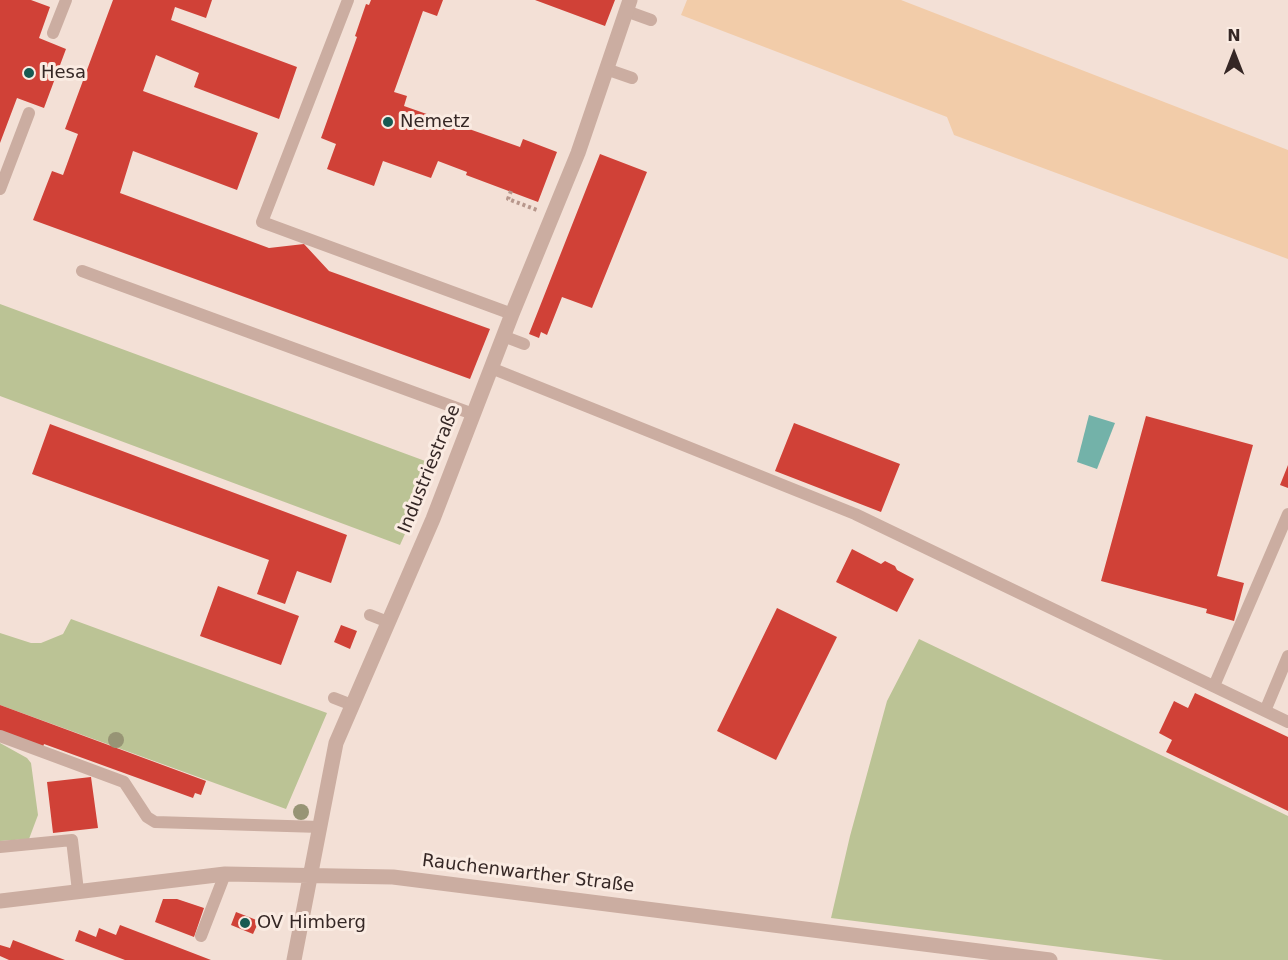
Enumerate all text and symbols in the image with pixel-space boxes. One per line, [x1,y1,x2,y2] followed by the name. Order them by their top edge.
[1204,24,1264,84] north arrow
[1227,26,1241,45] text: N
[41,62,86,84] place label: Hesa
[22,66,36,80] marker: Hesa
[400,111,470,133] place label: Nemetz
[381,115,395,129] marker: Nemetz
[394,402,466,536] street label: Industriestraße
[421,850,635,898] street label: Rauchenwarther Straße
[257,912,366,934] place label: OV Himberg
[238,916,252,930] marker: OV Himberg

